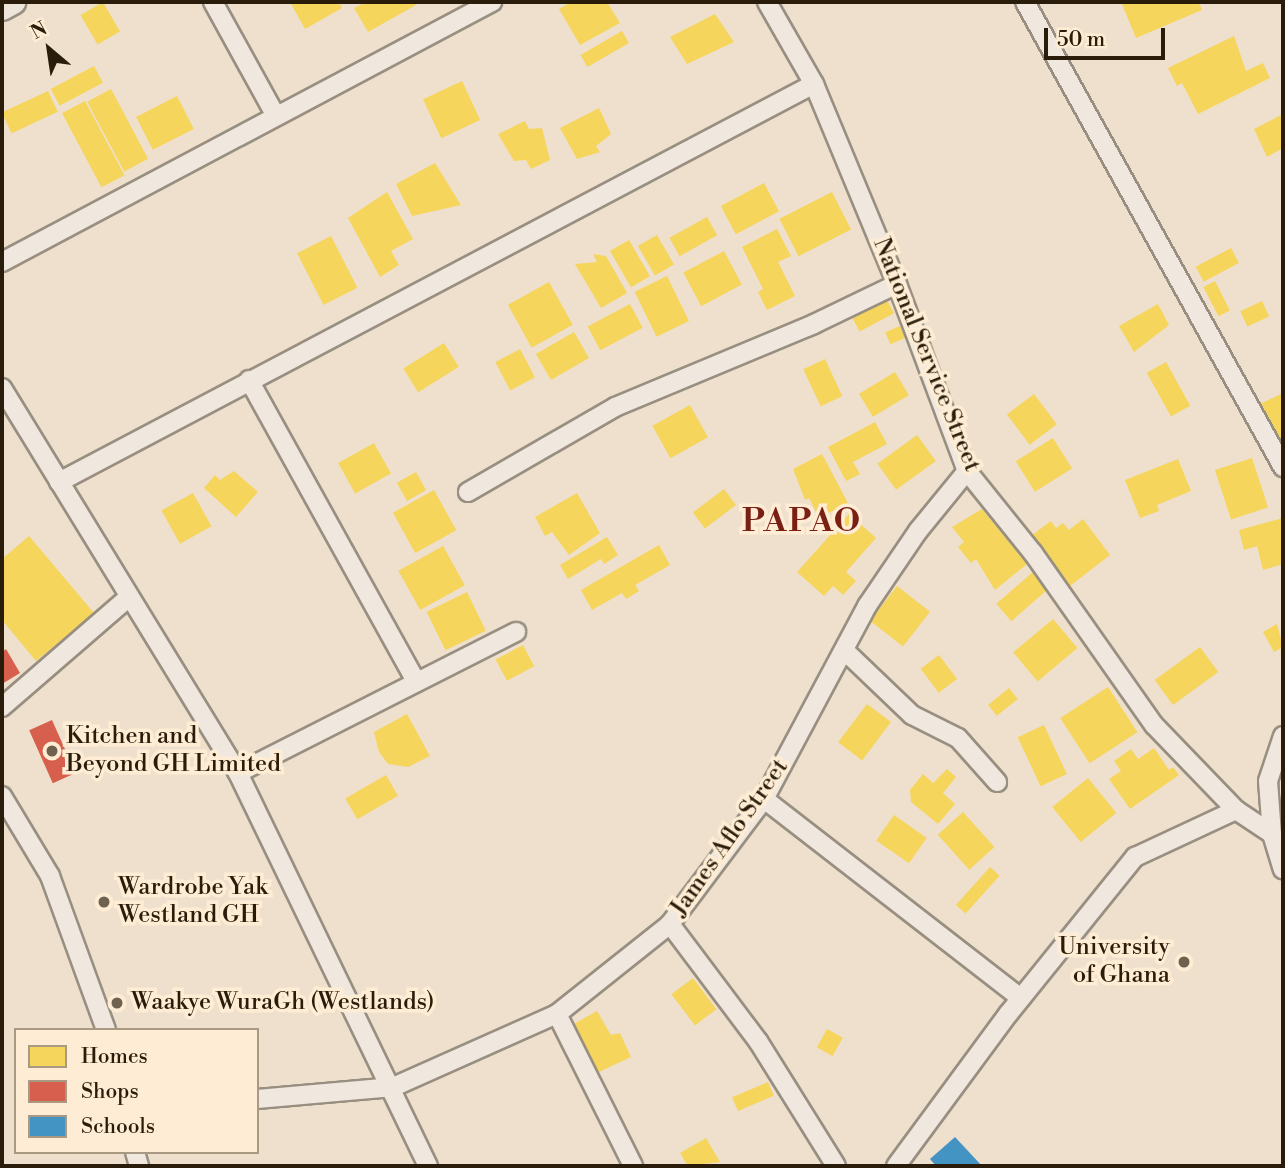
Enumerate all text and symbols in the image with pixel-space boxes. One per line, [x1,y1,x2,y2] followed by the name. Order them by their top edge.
[14,14,84,84] north arrow
[1047,14,1168,58] scale bar
[26,16,51,45] text: N
[1057,27,1105,53] text: 50 m
[866,234,986,476] street label: National Service Street
[743,502,861,540] district label: PAPAO
[66,723,281,779] place label: Kitchen and Beyond GH Limited
[44,743,60,759] marker: Kitchen and Beyond GH Limited
[665,754,795,922] street label: James Aflo Street
[118,874,268,930] place label: Wardrobe Yak Westland GH
[96,894,112,910] marker: Wardrobe Yak Westland GH
[1058,934,1170,990] place label: University of Ghana
[1176,954,1192,970] marker: University of Ghana
[131,989,435,1017] place label: Waakye WuraGh (Westlands)
[109,995,125,1011] marker: Waakye WuraGh (Westlands)
[14,1028,259,1154] legend
[81,1044,148,1070] text: Homes
[81,1079,139,1105] text: Shops
[81,1114,155,1140] text: Schools

